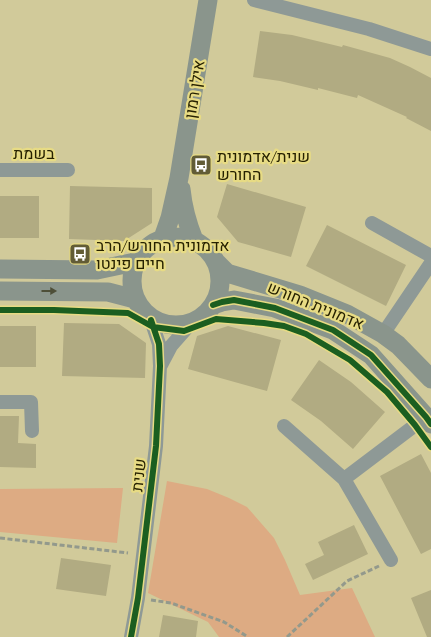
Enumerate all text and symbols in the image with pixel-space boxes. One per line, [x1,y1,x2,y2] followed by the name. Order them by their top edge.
[179,58,209,120] street label: אילן רמון
[13,142,55,164] street label: בשמת
[217,145,310,185] place label: שנית/אדמונית החורש
[189,153,213,177] bus stop icon: שנית/אדמונית החורש
[96,234,230,274] place label: אדמונית החורש/הרב חיים פינטו
[68,242,92,266] bus stop icon: אדמונית החורש/הרב חיים פינטו
[264,276,368,334] street label: אדמונית החורש
[41,287,57,295] one-way arrow
[125,457,151,493] street label: שנית

